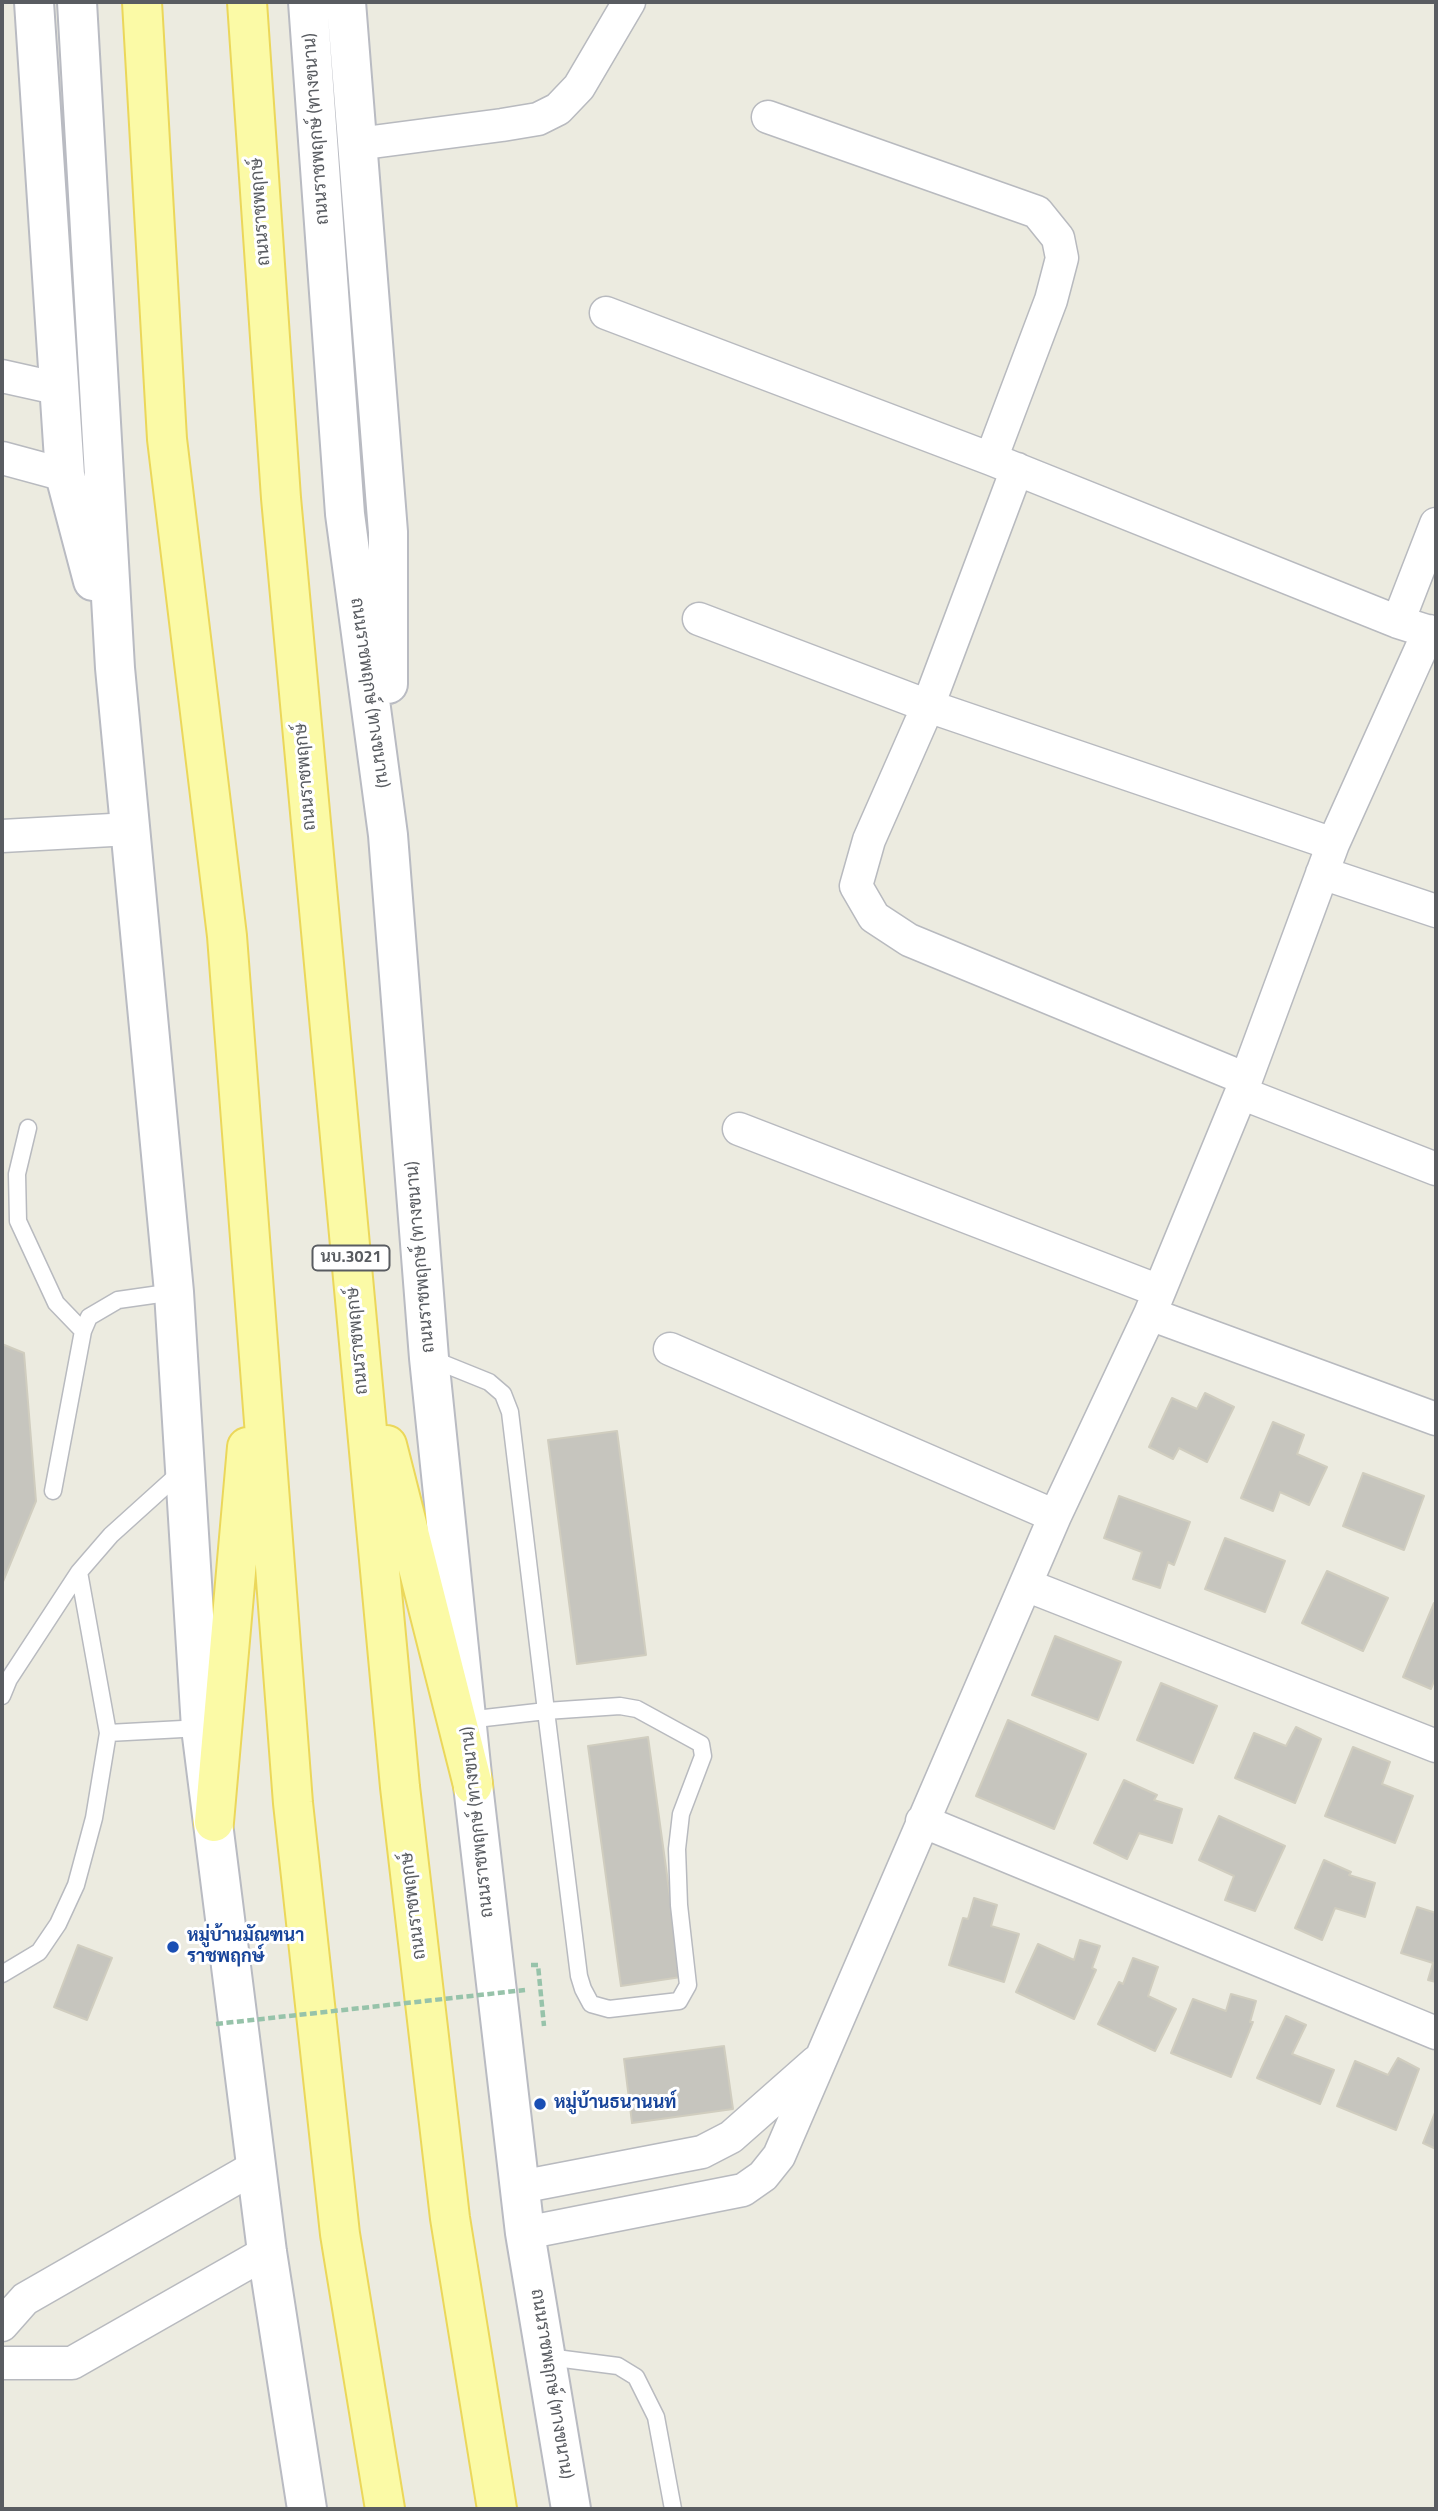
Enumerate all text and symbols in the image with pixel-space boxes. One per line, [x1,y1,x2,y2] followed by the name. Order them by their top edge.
[300,32,334,226] street label: ถนนราชพฤกษ์ (ทางขนาน)
[246,158,276,266] street label: ถนนราชพฤกษ์
[345,596,393,790] street label: ถนนราชพฤกษ์ (ทางขนาน)
[291,722,321,832] street label: ถนนราชพฤกษ์
[402,1160,440,1354] street label: ถนนราชพฤกษ์ (ทางขนาน)
[312,1246,390,1270] road number: นบ.3021
[343,1286,373,1396] street label: ถนนราชพฤกษ์
[457,1725,499,1919] street label: ถนนราชพฤกษ์ (ทางขนาน)
[397,1851,431,1961] street label: ถนนราชพฤกษ์
[187,1926,304,1968] place label: หมู่บ้านมัณฑนา ราชพฤกษ์
[165,1939,181,1955] marker: หมู่บ้านมัณฑนา ราชพฤกษ์
[554,2093,677,2115] place label: หมู่บ้านธนานนท์
[532,2096,548,2112] marker: หมู่บ้านธนานนท์
[525,2287,577,2481] street label: ถนนราชพฤกษ์ (ทางขนาน)

